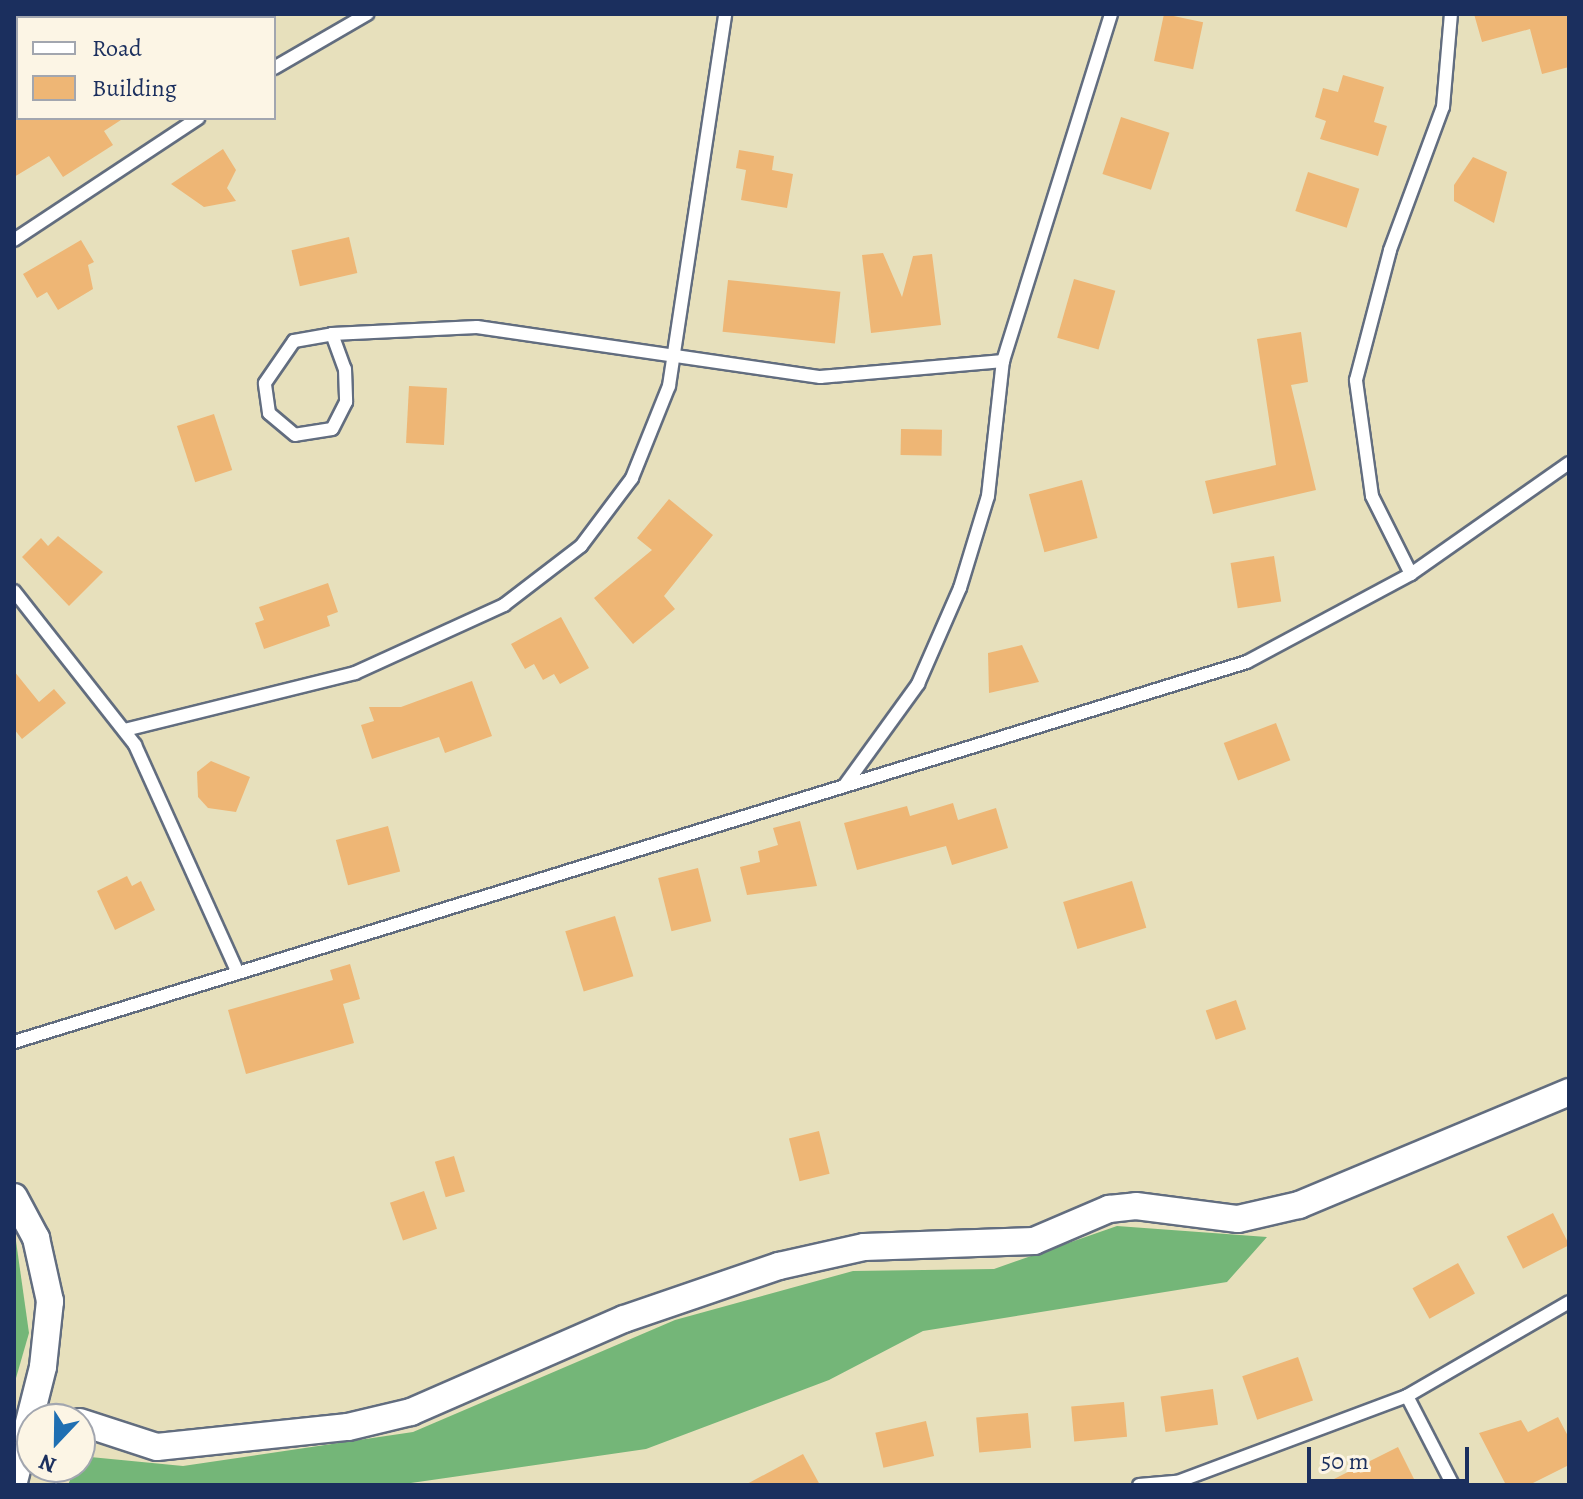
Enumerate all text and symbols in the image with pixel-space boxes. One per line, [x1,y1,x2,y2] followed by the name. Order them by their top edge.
[16,16,276,120] legend
[92,32,142,64] text: Road
[92,72,177,104] text: Building
[16,1403,96,1483] north arrow
[1311,1431,1473,1481] scale bar
[1321,1445,1369,1477] text: 50 m
[35,1446,61,1480] text: N

